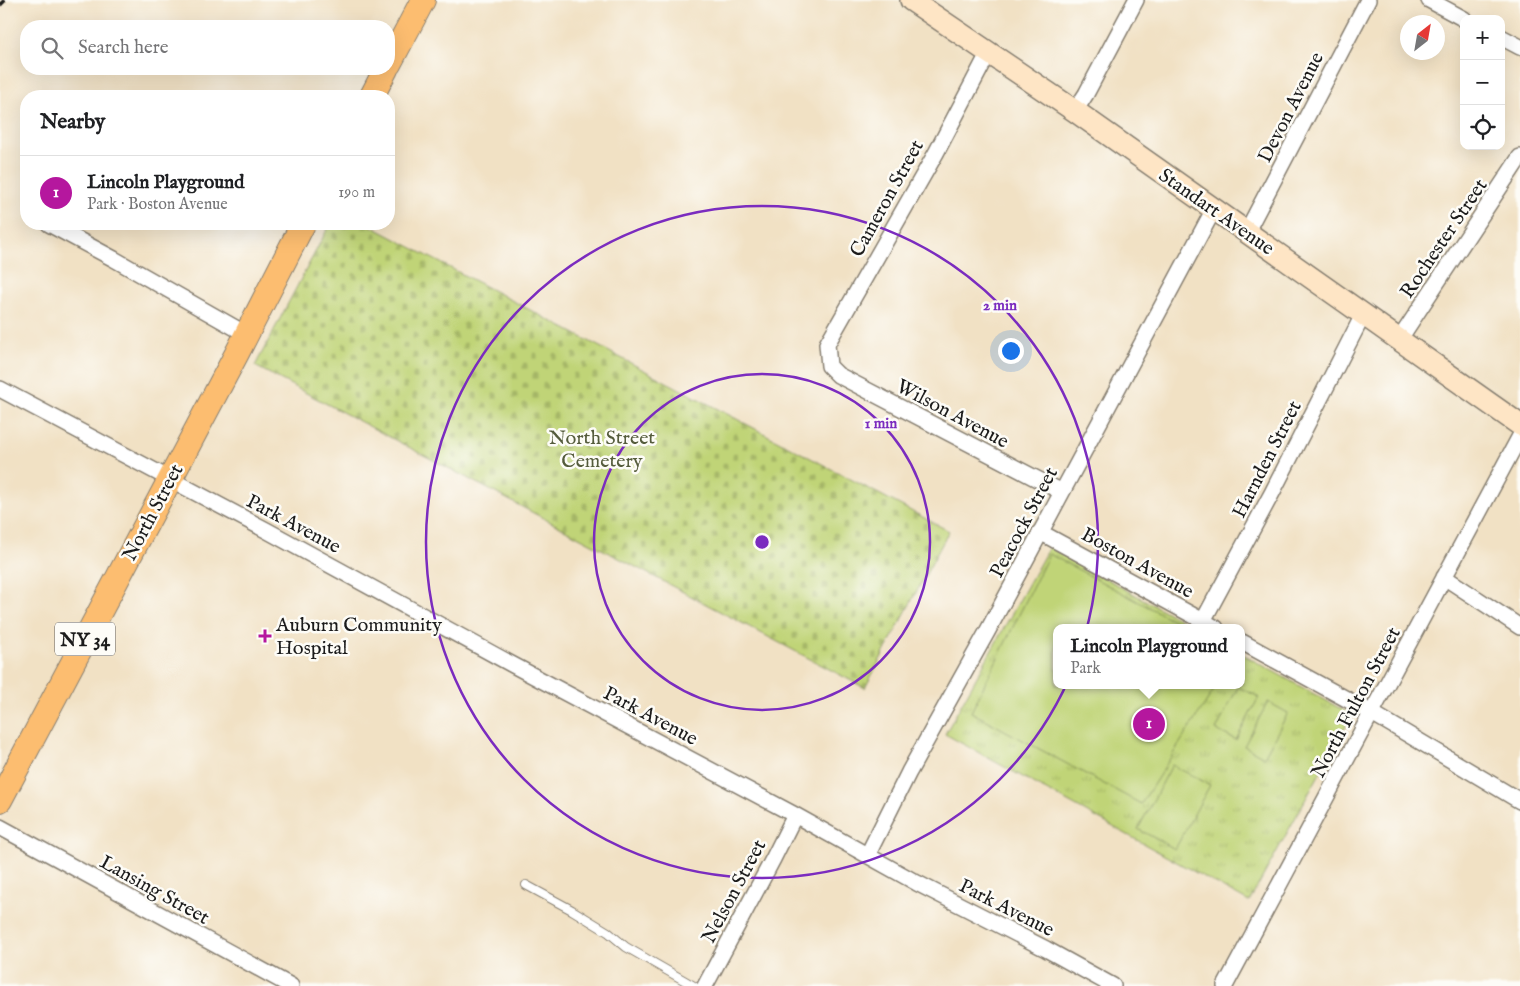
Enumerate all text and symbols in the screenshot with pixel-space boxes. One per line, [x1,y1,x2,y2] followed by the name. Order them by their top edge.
[1400,15,1445,60] north arrow
[1460,15,1505,150] map controls
[1460,15,1505,60] button: +
[20,20,395,75] search box
[38,34,66,62] icon: search
[78,36,169,60] text: Search here
[1253,48,1330,167] street label: Devon Avenue
[1460,60,1505,105] button: −
[1460,105,1505,150] button: locate
[40,109,105,136] text: Nearby
[845,136,930,262] street label: Cameron Street
[1154,163,1279,261] street label: Standart Avenue
[87,171,244,195] text: Lincoln Playground
[1395,174,1493,303] street label: Rochester Street
[53,183,59,203] text: 1
[338,183,375,203] text: 190 m
[87,195,228,215] text: Park · Boston Avenue
[983,296,1017,315] text: 2 min
[998,338,1024,364] your location
[892,374,1013,454] street label: Wilson Avenue
[1227,397,1308,523] street label: Harnden Street
[865,414,897,433] text: 1 min
[549,426,655,474] park label: North Street Cemetery
[117,460,189,566] street label: North Street
[985,463,1064,582] street label: Peacock Street
[242,489,345,560] street label: Park Avenue
[1077,522,1198,604] street label: Boston Avenue
[753,533,771,551] centre of rings
[275,613,442,661] place label: Auburn Community Hospital
[55,622,115,656] road number: NY 34
[1306,623,1407,782] street label: North Fulton Street
[1053,624,1245,689] popup
[258,629,272,643] marker: Auburn Community Hospital
[1070,635,1228,659] text: Lincoln Playground
[1070,659,1101,679] text: Park
[599,681,702,752] street label: Park Avenue
[1133,705,1165,743] pin: 1
[697,835,772,948] street label: Nelson Street
[95,850,214,931] street label: Lansing Street
[955,874,1058,943] street label: Park Avenue

